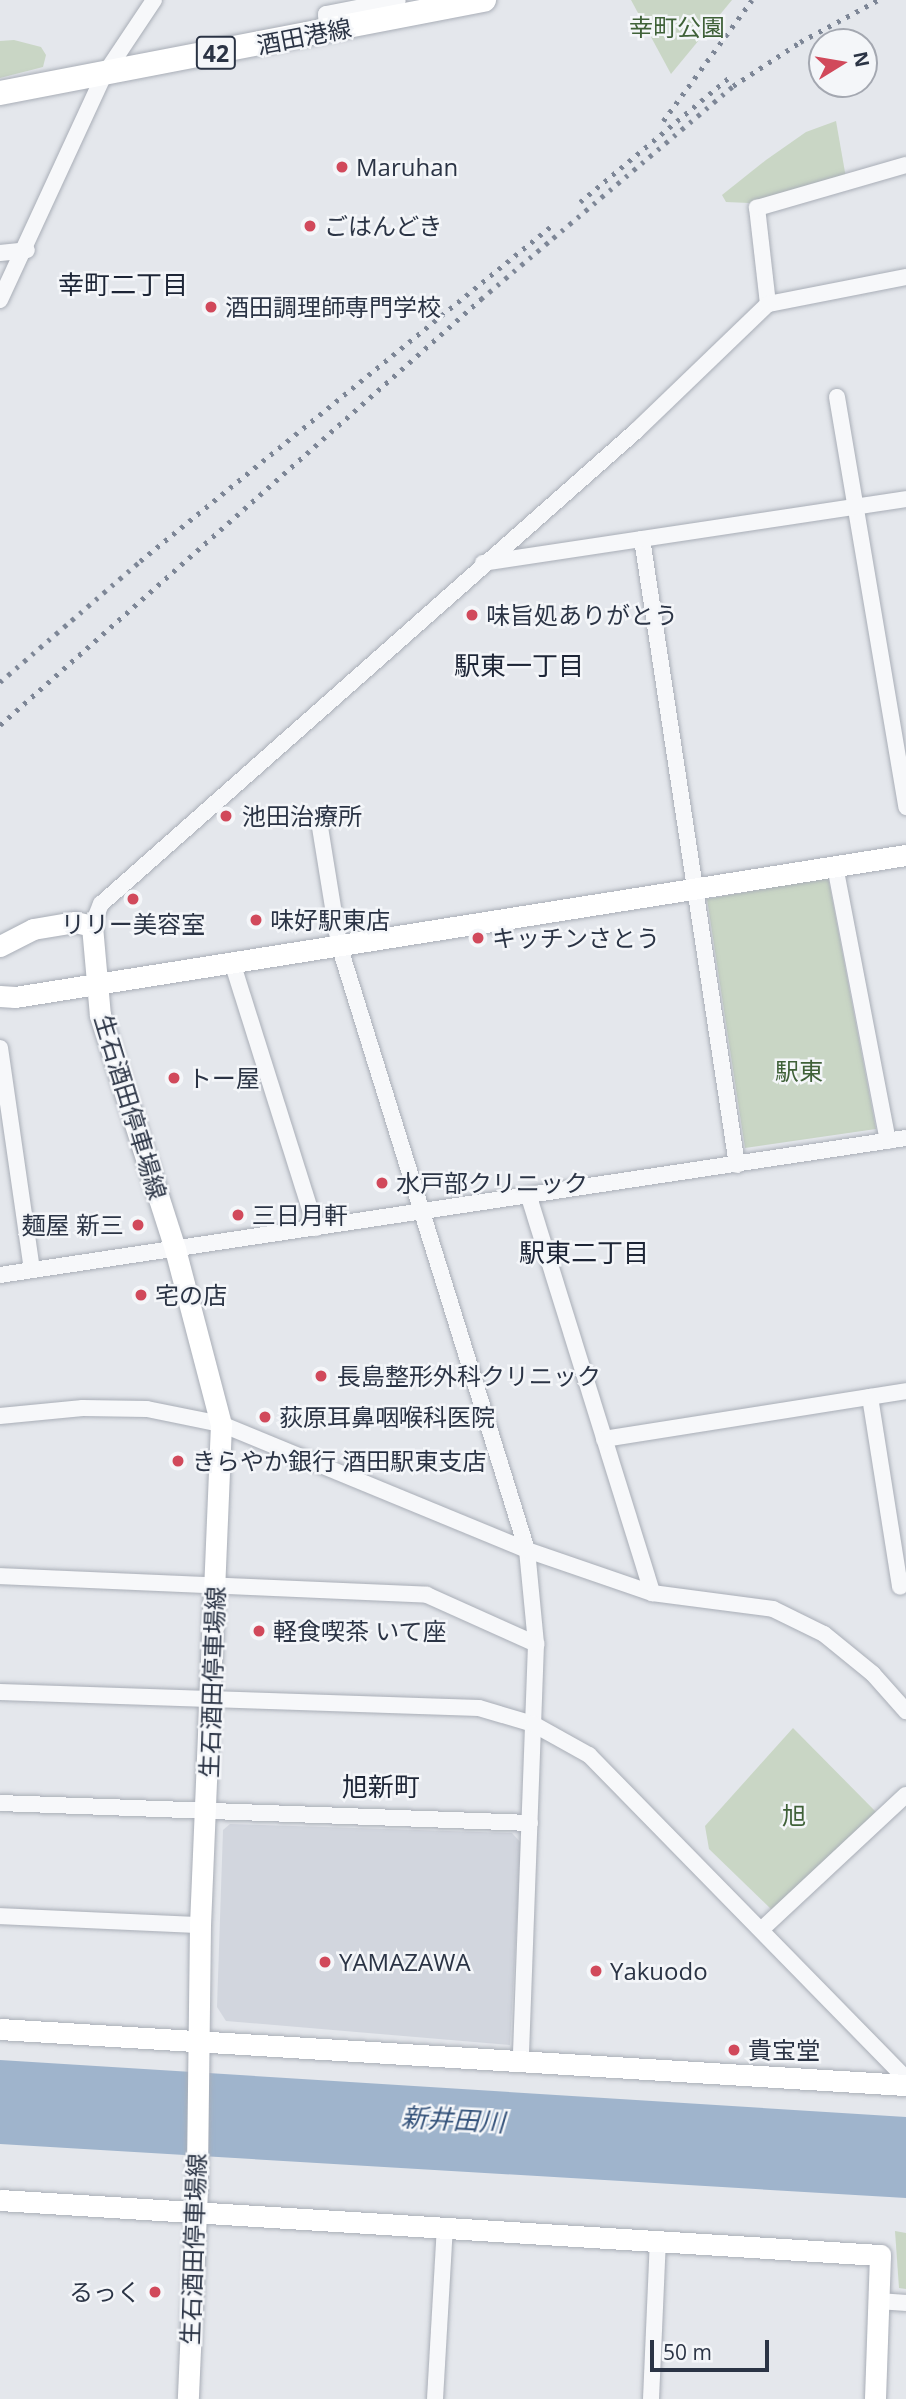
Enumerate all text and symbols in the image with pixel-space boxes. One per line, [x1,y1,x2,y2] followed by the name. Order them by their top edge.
[254,13,354,59] street label: 酒田港線
[629,13,725,41] park label: 幸町公園
[808,28,878,98] north arrow
[195,34,237,72] road number: 42
[847,49,876,69] text: N
[356,153,458,181] place label: Maruhan
[334,159,350,175] marker: Maruhan
[324,212,444,240] place label: ごはんどき
[302,218,318,234] marker: ごはんどき
[58,269,188,301] district label: 幸町二丁目
[225,293,441,321] place label: 酒田調理師専門学校
[203,299,219,315] marker: 酒田調理師専門学校
[486,601,678,629] place label: 味旨処ありがとう
[464,607,480,623] marker: 味旨処ありがとう
[454,650,584,682] district label: 駅東一丁目
[242,802,362,830] place label: 池田治療所
[216,806,236,826] marker: 池田治療所
[125,891,141,907] marker: リリー美容室
[270,906,390,934] place label: 味好駅東店
[61,910,205,938] place label: リリー美容室
[248,912,264,928] marker: 味好駅東店
[492,924,660,952] place label: キッチンさとう
[470,930,486,946] marker: キッチンさとう
[89,1011,173,1203] street label: 生石酒田停車場線
[775,1057,823,1085] park label: 駅東
[188,1064,260,1092] place label: トー屋
[166,1070,182,1086] marker: トー屋
[396,1169,588,1197] place label: 水戸部クリニック
[374,1175,390,1191] marker: 水戸部クリニック
[252,1201,348,1229] place label: 三日月軒
[230,1207,246,1223] marker: 三日月軒
[22,1211,124,1239] place label: 麺屋 新三
[130,1217,146,1233] marker: 麺屋 新三
[519,1237,649,1269] district label: 駅東二丁目
[155,1281,227,1309] place label: 宅の店
[133,1287,149,1303] marker: 宅の店
[337,1362,601,1390] place label: 長島整形外科クリニック
[311,1366,331,1386] marker: 長島整形外科クリニック
[279,1403,495,1431] place label: 荻原耳鼻咽喉科医院
[257,1409,273,1425] marker: 荻原耳鼻咽喉科医院
[192,1447,486,1475] place label: きらやか銀行 酒田駅東支店
[170,1453,186,1469] marker: きらやか銀行 酒田駅東支店
[194,1586,230,1778] street label: 生石酒田停車場線
[273,1617,447,1645] place label: 軽食喫茶 いて座
[251,1623,267,1639] marker: 軽食喫茶 いて座
[342,1771,420,1803] district label: 旭新町
[782,1801,806,1829] park label: 旭
[339,1948,471,1976] place label: YAMAZAWA
[317,1954,333,1970] marker: YAMAZAWA
[610,1957,708,1985] place label: Yakuodo
[588,1963,604,1979] marker: Yakuodo
[748,2036,820,2064] place label: 貴宝堂
[726,2042,742,2058] marker: 貴宝堂
[400,2102,506,2138] water label: 新井田川
[175,2153,211,2345] street label: 生石酒田停車場線
[69,2278,141,2306] place label: るっく
[147,2284,163,2300] marker: るっく
[654,2326,773,2370] scale bar
[663,2338,712,2366] text: 50 m

